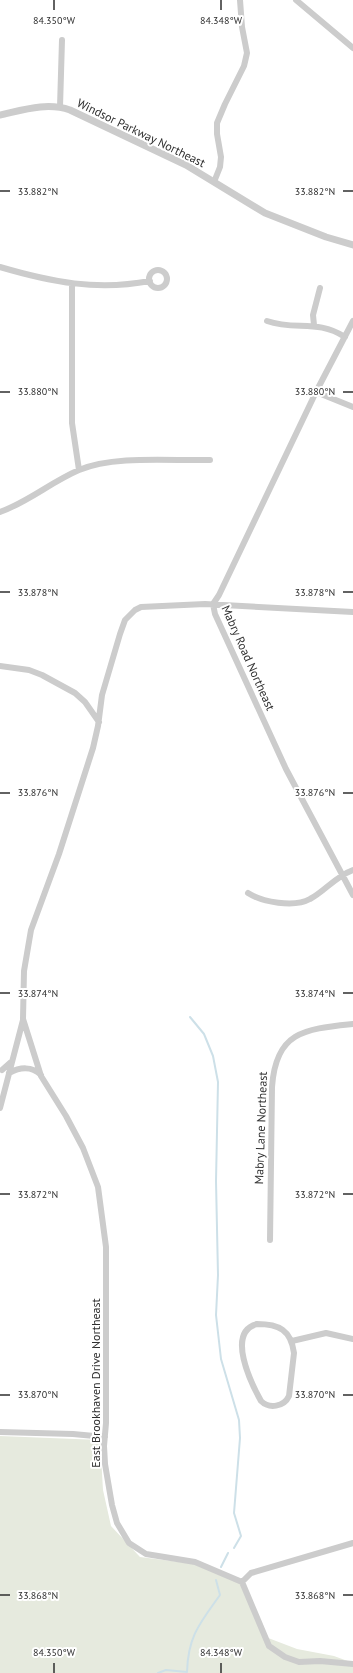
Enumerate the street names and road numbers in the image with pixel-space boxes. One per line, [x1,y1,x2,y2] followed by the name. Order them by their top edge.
[75,95,208,170] street label: Windsor Parkway Northeast
[218,603,278,713] street label: Mabry Road Northeast
[251,1071,270,1185] street label: Mabry Lane Northeast
[88,1298,103,1468] street label: East Brookhaven Drive Northeast

